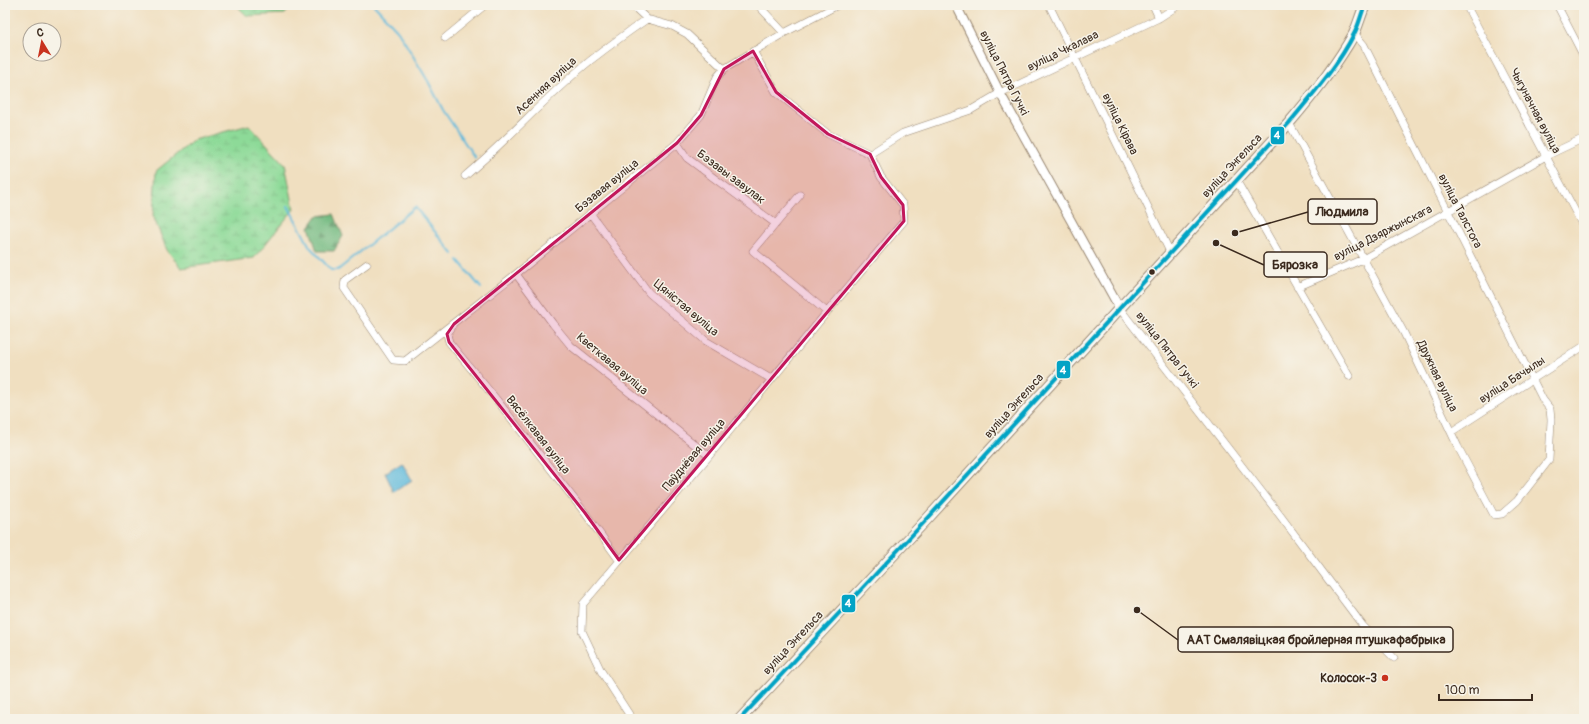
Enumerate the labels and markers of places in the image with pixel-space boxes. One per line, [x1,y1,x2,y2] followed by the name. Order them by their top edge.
[1308,199,1377,224] callout: Людмила
[1264,252,1327,277] callout: Бярозка
[1147,267,1157,277] unlabelled marker
[1178,627,1453,652] callout: ААТ Смалявіцкая бройлерная птушкафабрыка
[1320,671,1377,686] place label: Колосок-3
[1380,673,1390,683] marker: Колосок-3

